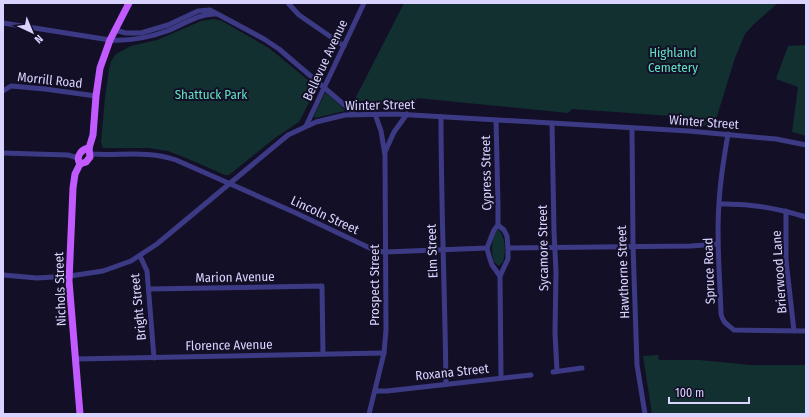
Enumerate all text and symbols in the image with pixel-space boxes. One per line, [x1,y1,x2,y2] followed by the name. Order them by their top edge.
[12,12,52,52] north arrow
[300,17,350,103] street label: Bellevue Avenue
[32,32,45,46] text: N
[648,45,698,75] park label: Highland Cemetery
[17,69,83,91] street label: Morrill Road
[175,87,248,102] park label: Shattuck Park
[345,97,416,113] street label: Winter Street
[669,112,740,132] street label: Winter Street
[478,135,494,211] street label: Cypress Street
[289,193,362,238] street label: Lincoln Street
[535,204,551,291] street label: Sycamore Street
[424,223,440,278] street label: Elm Street
[614,224,632,319] street label: Hawthorne Street
[769,230,789,314] street label: Brierwood Lane
[700,238,718,304] street label: Spruce Road
[367,244,382,326] street label: Prospect Street
[51,251,69,326] street label: Nichols Street
[195,269,275,285] street label: Marion Avenue
[127,272,149,341] street label: Bright Street
[185,337,273,353] street label: Florence Avenue
[415,361,490,383] street label: Roxana Street
[669,379,749,405] scale bar
[675,386,704,400] text: 100 m

